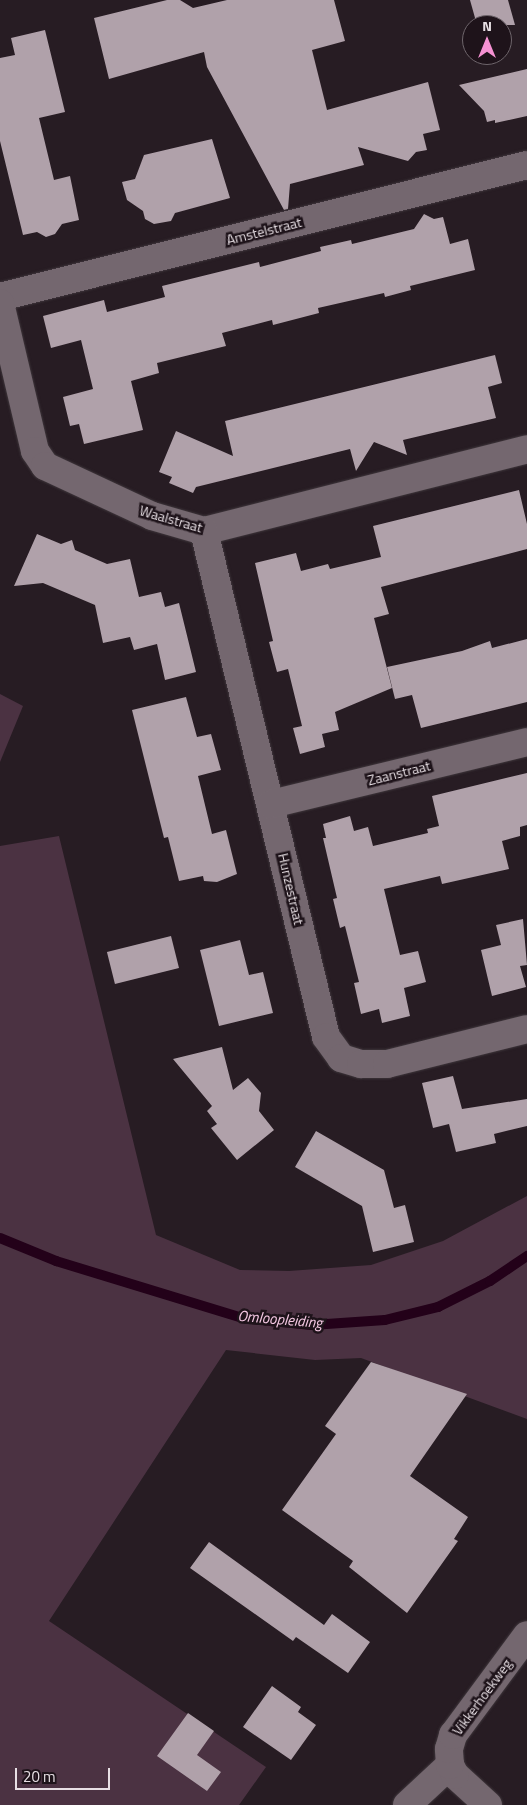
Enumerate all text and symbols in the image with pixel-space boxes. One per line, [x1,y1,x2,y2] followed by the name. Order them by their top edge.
[462,15,512,65] north arrow
[482,15,492,36] text: N
[225,214,303,248] street label: Amstelstraat
[138,502,204,536] street label: Waalstraat
[366,757,432,789] street label: Zaanstraat
[275,852,307,926] street label: Hunzestraat
[237,1306,323,1332] water label: Omloopleiding
[449,1656,515,1738] street label: Vikkerhoekweg
[18,1758,112,1790] scale bar
[23,1765,56,1788] text: 20 m

